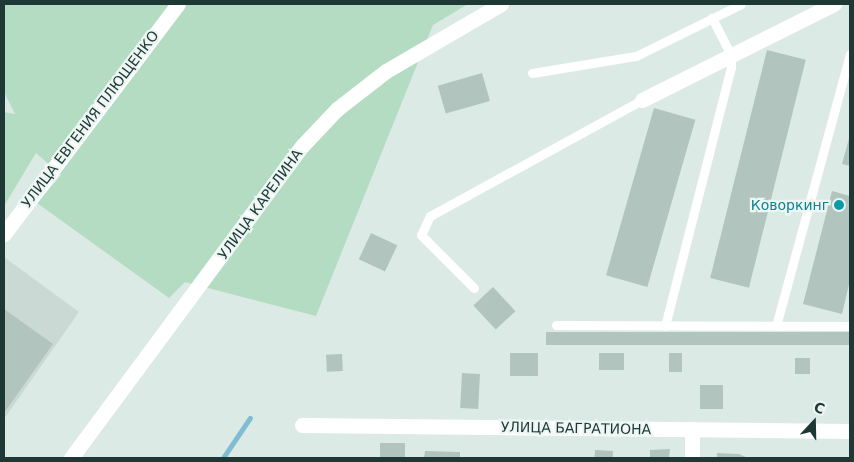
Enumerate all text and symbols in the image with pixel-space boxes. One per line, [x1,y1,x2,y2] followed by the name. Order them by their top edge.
[18,27,162,211] street label: УЛИЦА ЕВГЕНИЯ ПЛЮЩЕНКО
[214,146,306,262] street label: УЛИЦА КАРЕЛИНА
[751,197,829,213] place label: Коворкинг
[833,199,845,211] marker: Коворкинг
[789,397,839,447] north arrow
[812,399,827,417] text: С
[501,418,651,438] street label: УЛИЦА БАГРАТИОНА

